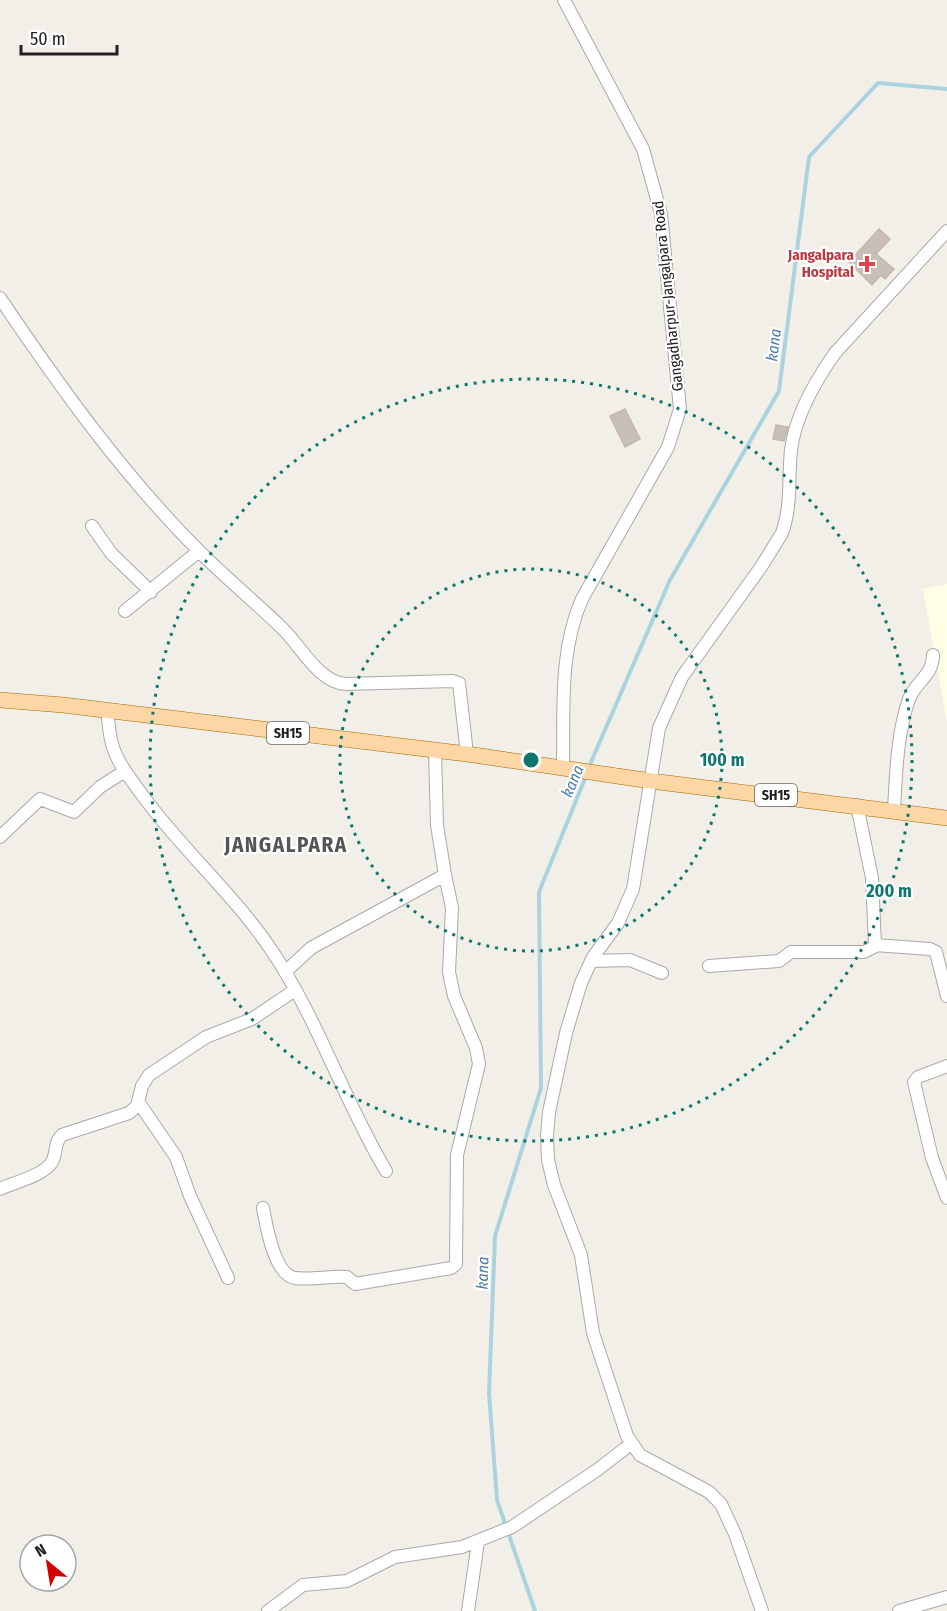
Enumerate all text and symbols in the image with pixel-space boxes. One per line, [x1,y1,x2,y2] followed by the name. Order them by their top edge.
[21,18,117,56] scale bar
[30,28,66,50] text: 50 m
[649,200,687,392] street label: Gangadharpur-Jangalpara Road
[787,246,855,281] place label: Jangalpara Hospital
[858,255,876,273] marker: Jangalpara Hospital
[762,328,785,363] water label: kana
[267,722,309,744] road number: SH15
[700,749,744,771] text: 100 m
[521,750,541,770] centre of rings
[557,762,588,800] water label: kana
[755,784,797,806] road number: SH15
[223,832,348,858] district label: JANGALPARA
[865,880,912,902] text: 200 m
[472,1256,493,1290] water label: kana
[18,1533,78,1593] north arrow
[32,1540,50,1561] text: N

